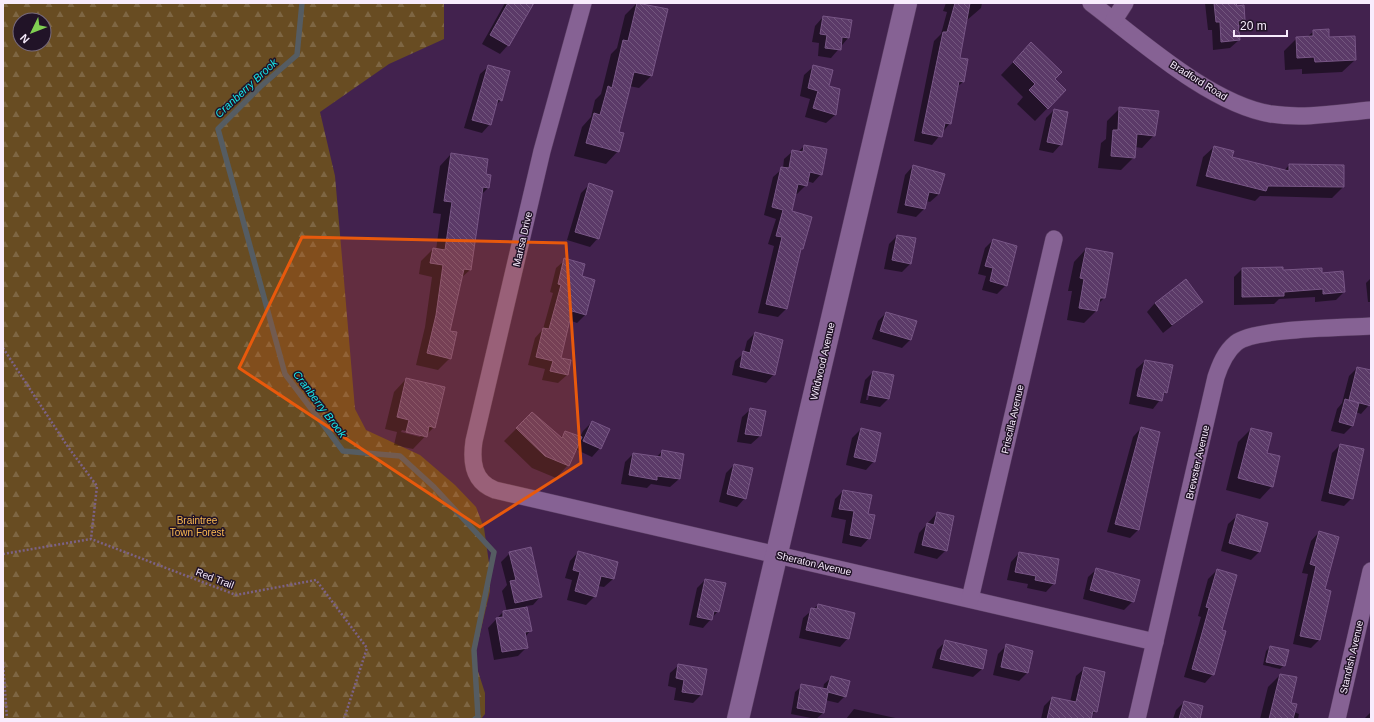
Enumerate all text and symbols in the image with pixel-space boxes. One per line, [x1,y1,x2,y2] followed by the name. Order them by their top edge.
[12,12,52,52] north arrow
[1234,12,1287,38] scale bar
[1240,19,1267,33] text: 20 m
[18,32,32,46] text: N
[212,56,280,120] water label: Cranberry Brook
[1168,59,1229,102] street label: Bradford Road
[511,210,534,268] street label: Marisa Drive
[808,321,837,401] street label: Wildwood Avenue
[291,368,349,440] water label: Cranberry Brook
[999,383,1026,455] street label: Priscilla Avenue
[1184,424,1211,500] street label: Brewster Avenue
[170,515,224,538] park label: Braintree Town Forest
[775,550,853,578] street label: Sheraton Avenue
[194,566,235,591] street label: Red Trail
[1338,619,1365,695] street label: Standish Avenue

